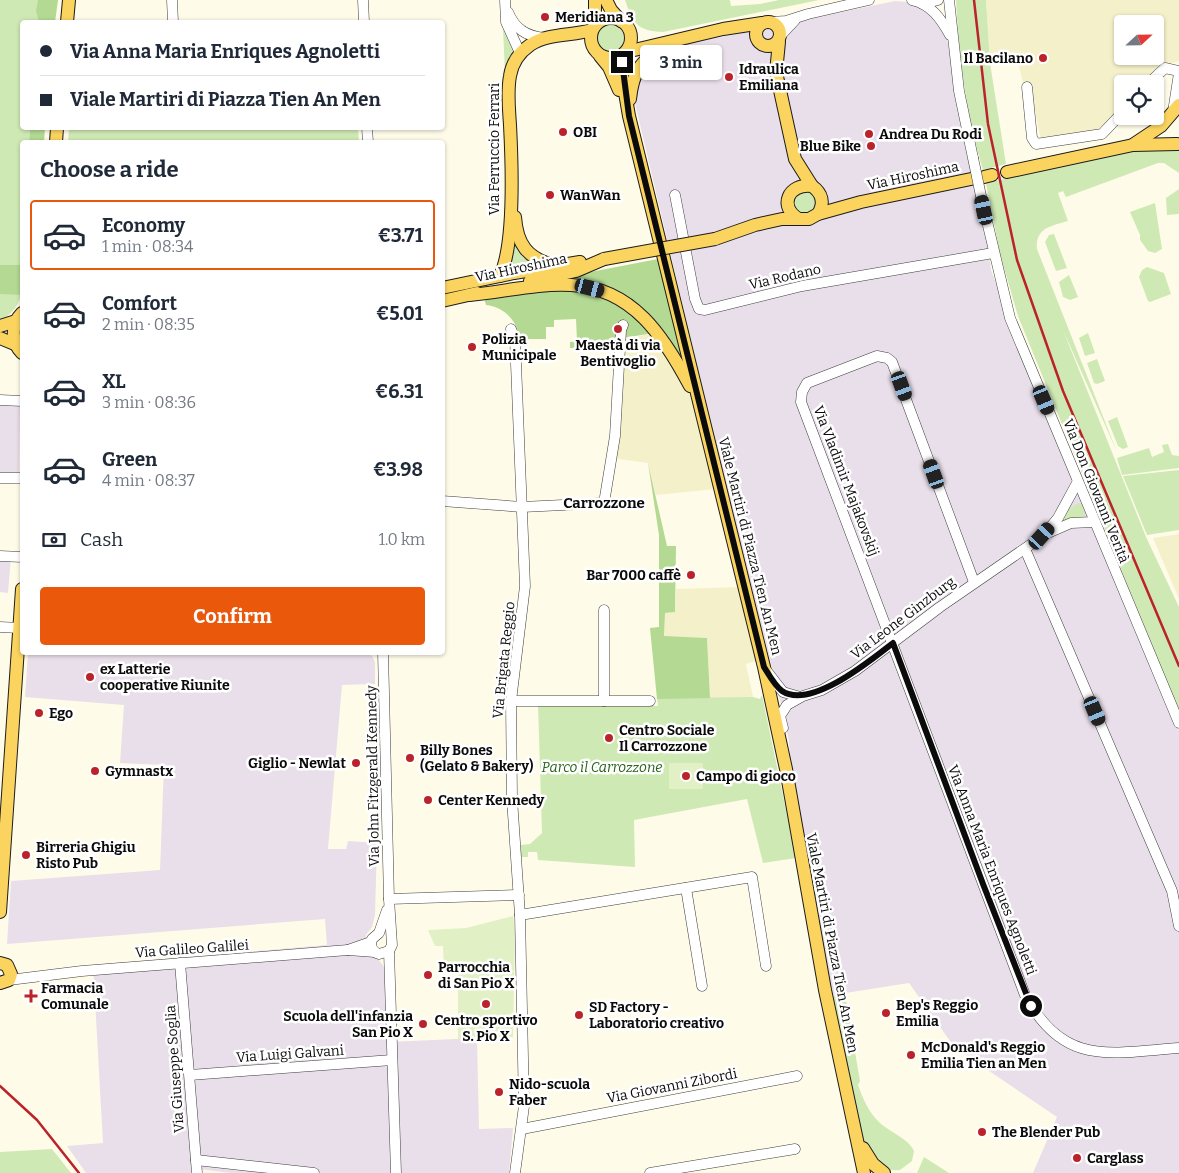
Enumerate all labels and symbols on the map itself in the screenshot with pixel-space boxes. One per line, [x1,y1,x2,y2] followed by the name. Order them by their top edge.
[555,9,634,26] place label: Meridiana 3
[539,11,551,23] marker: Meridiana 3
[1114,15,1164,65] north arrow
[640,44,722,80] callout: 3 min
[964,50,1033,67] place label: Il Bacilano
[611,51,633,73] route end
[1037,52,1049,64] marker: Il Bacilano
[739,61,799,94] place label: Idraulica Emiliana
[723,71,735,83] marker: Idraulica Emiliana
[486,83,503,215] street label: Via Ferruccio Ferrari
[573,124,597,141] place label: OBI
[557,126,569,138] marker: OBI
[879,126,983,143] place label: Andrea Du Rodi
[863,128,875,140] marker: Andrea Du Rodi
[800,138,861,155] place label: Blue Bike
[865,140,877,152] marker: Blue Bike
[866,158,961,194] street label: Via Hiroshima
[560,187,620,204] place label: WanWan
[544,189,556,201] marker: WanWan
[973,194,994,226] car
[474,250,569,286] street label: Via Hiroshima
[747,260,823,294] street label: Via Rodano
[573,277,606,299] car
[612,323,624,335] marker: Maestà di via Bentivoglio
[482,331,557,364] place label: Polizia Municipale
[575,337,661,370] place label: Maestà di via Bentivoglio
[466,341,478,353] marker: Polizia Municipale
[889,369,914,403] car
[1031,383,1056,417] car
[809,403,883,559] street label: Via Vladimir Majakovskij
[1059,416,1133,566] street label: Via Don Giovanni Verità
[715,435,785,657] street label: Viale Martiri di Piazza Tien An Men
[921,457,946,491] car
[563,494,645,512] district label: Carrozzone
[1026,520,1057,552] car
[586,567,681,584] place label: Bar 7000 caffè
[685,569,697,581] marker: Bar 7000 caffè
[847,573,959,663] street label: Via Leone Ginzburg
[489,601,519,719] street label: Via Brigata Reggio
[100,661,230,694] place label: ex Latterie cooperative Riunite
[84,671,96,683] marker: ex Latterie cooperative Riunite
[363,684,383,867] street label: Via John Fitzgerald Kennedy
[1082,694,1107,728] car
[49,705,73,722] place label: Ego
[33,707,45,719] marker: Ego
[619,722,715,755] place label: Centro Sociale Il Carrozzone
[603,732,615,744] marker: Centro Sociale Il Carrozzone
[420,742,533,775] place label: Billy Bones (Gelato & Bakery)
[404,752,416,764] marker: Billy Bones (Gelato & Bakery)
[248,755,346,772] place label: Giglio - Newlat
[350,757,362,769] marker: Giglio - Newlat
[542,759,662,776] park label: Parco il Carrozzone
[105,763,173,780] place label: Gymnastx
[944,763,1040,977] street label: Via Anna Maria Enriques Agnoletti
[89,765,101,777] marker: Gymnastx
[696,768,796,785] place label: Campo di gioco
[680,770,692,782] marker: Campo di gioco
[438,792,545,809] place label: Center Kennedy
[422,794,434,806] marker: Center Kennedy
[802,831,862,1055] street label: Viale Martiri di Piazza Tien An Men
[36,839,136,872] place label: Birreria Ghigiu Risto Pub
[20,849,32,861] marker: Birreria Ghigiu Risto Pub
[135,937,249,961] street label: Via Galileo Galilei
[438,959,515,992] place label: Parrocchia di San Pio X
[422,969,434,981] marker: Parrocchia di San Pio X
[41,980,109,1013] place label: Farmacia Comunale
[25,990,37,1002] marker: Farmacia Comunale
[1020,995,1042,1017] route start
[896,997,978,1030] place label: Bep's Reggio Emilia
[480,998,492,1010] marker: Centro sportivo S. Pio X
[589,999,724,1032] place label: SD Factory - Laboratorio creativo
[162,1004,188,1133] street label: Via Giuseppe Soglia
[880,1007,892,1019] marker: Bep's Reggio Emilia
[283,1008,413,1041] place label: Scuola dell'infanzia San Pio X
[573,1009,585,1021] marker: SD Factory - Laboratorio creativo
[434,1012,538,1045] place label: Centro sportivo S. Pio X
[417,1018,429,1030] marker: Scuola dell'infanzia San Pio X
[921,1039,1047,1072] place label: McDonald's Reggio Emilia Tien an Men
[236,1042,344,1066] street label: Via Luigi Galvani
[905,1049,917,1061] marker: McDonald's Reggio Emilia Tien an Men
[605,1065,739,1107] street label: Via Giovanni Zibordi
[509,1076,590,1109] place label: Nido-scuola Faber
[493,1086,505,1098] marker: Nido-scuola Faber
[992,1124,1100,1141] place label: The Blender Pub
[976,1126,988,1138] marker: The Blender Pub
[1087,1150,1144,1167] place label: Carglass
[1071,1152,1083,1164] marker: Carglass

